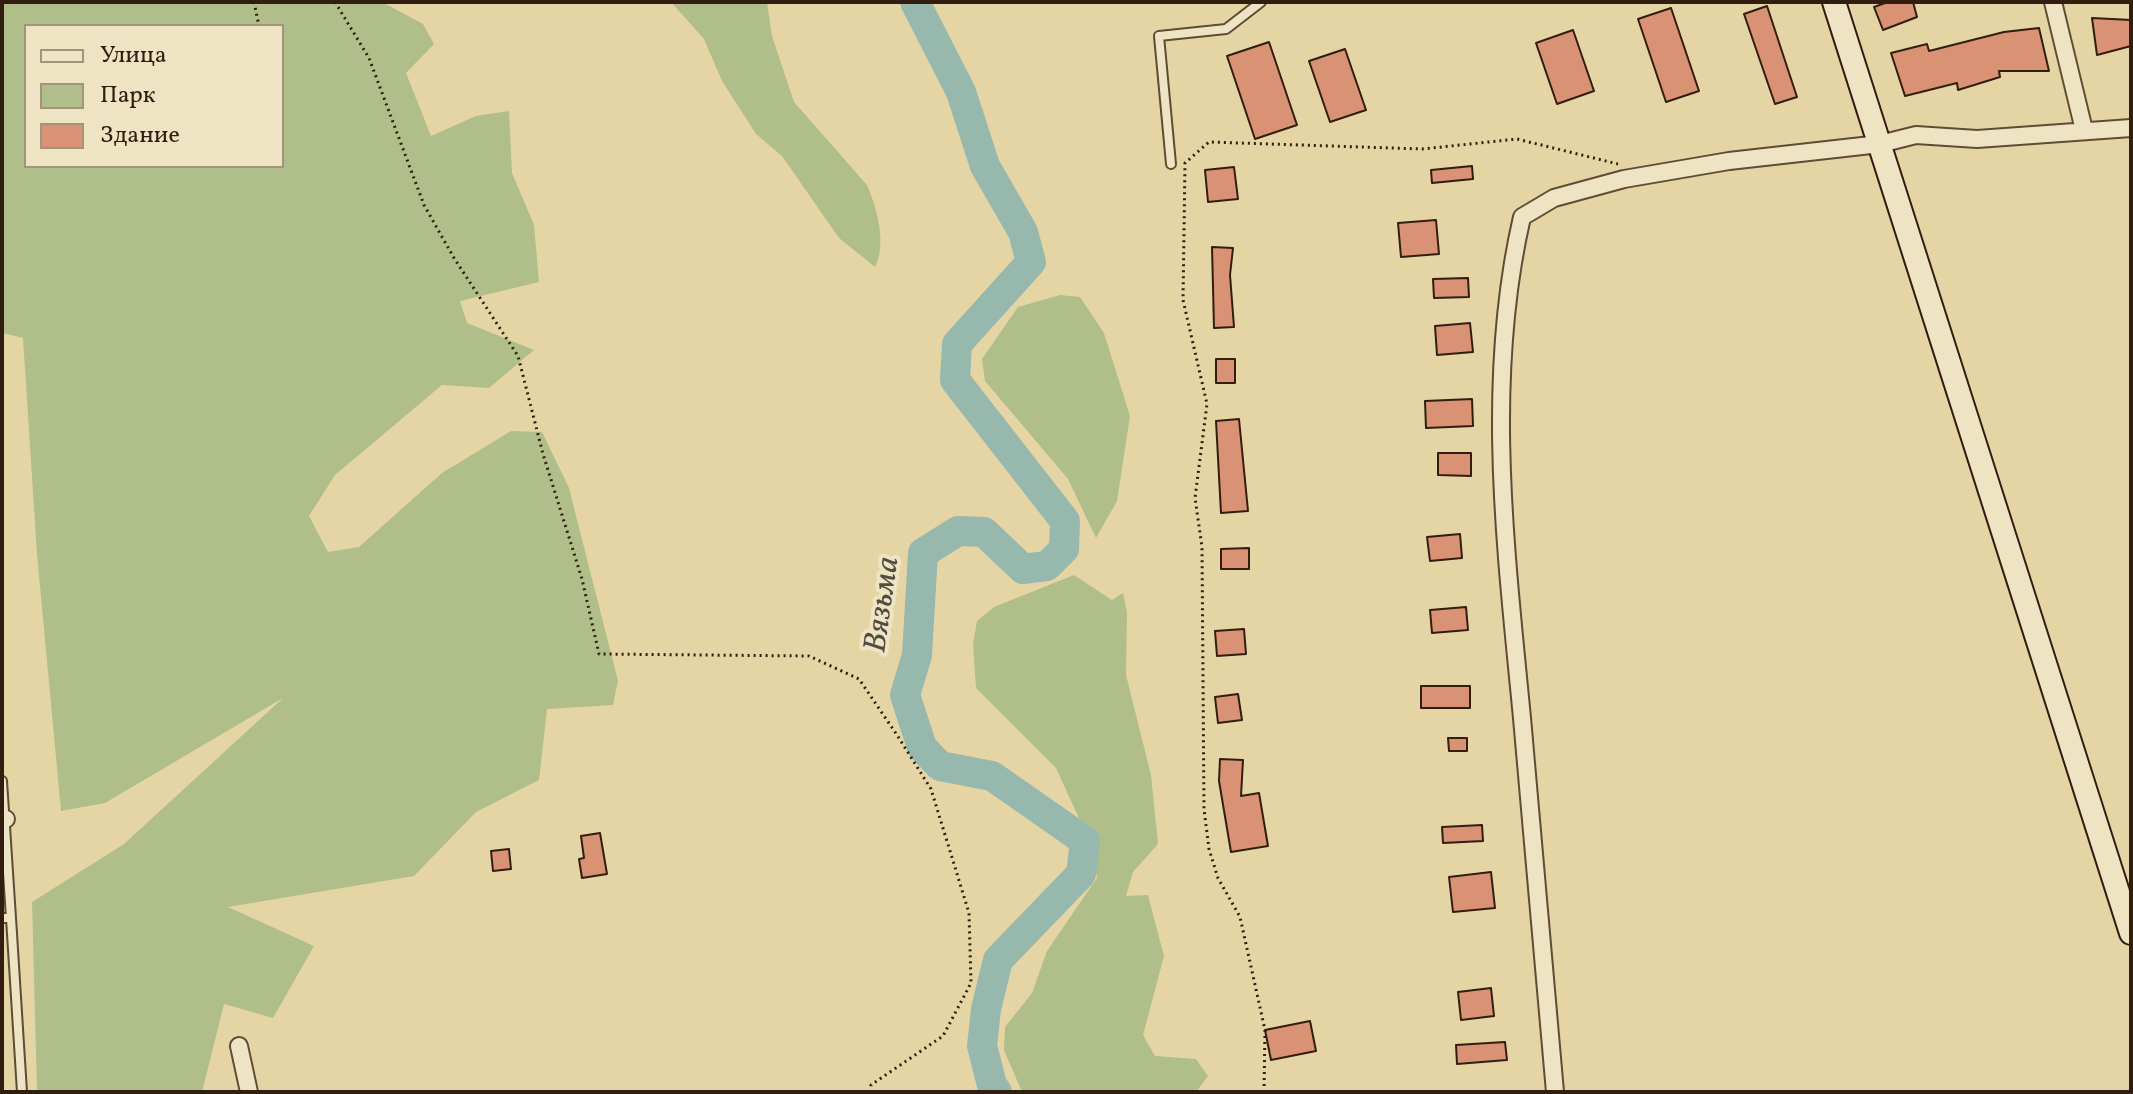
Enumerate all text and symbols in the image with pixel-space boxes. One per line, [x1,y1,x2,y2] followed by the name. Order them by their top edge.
[24,24,284,168] legend
[100,39,167,73] text: Улица
[100,79,156,113] text: Парк
[100,119,180,153] text: Здание
[859,555,911,655] water label: Вязьма

